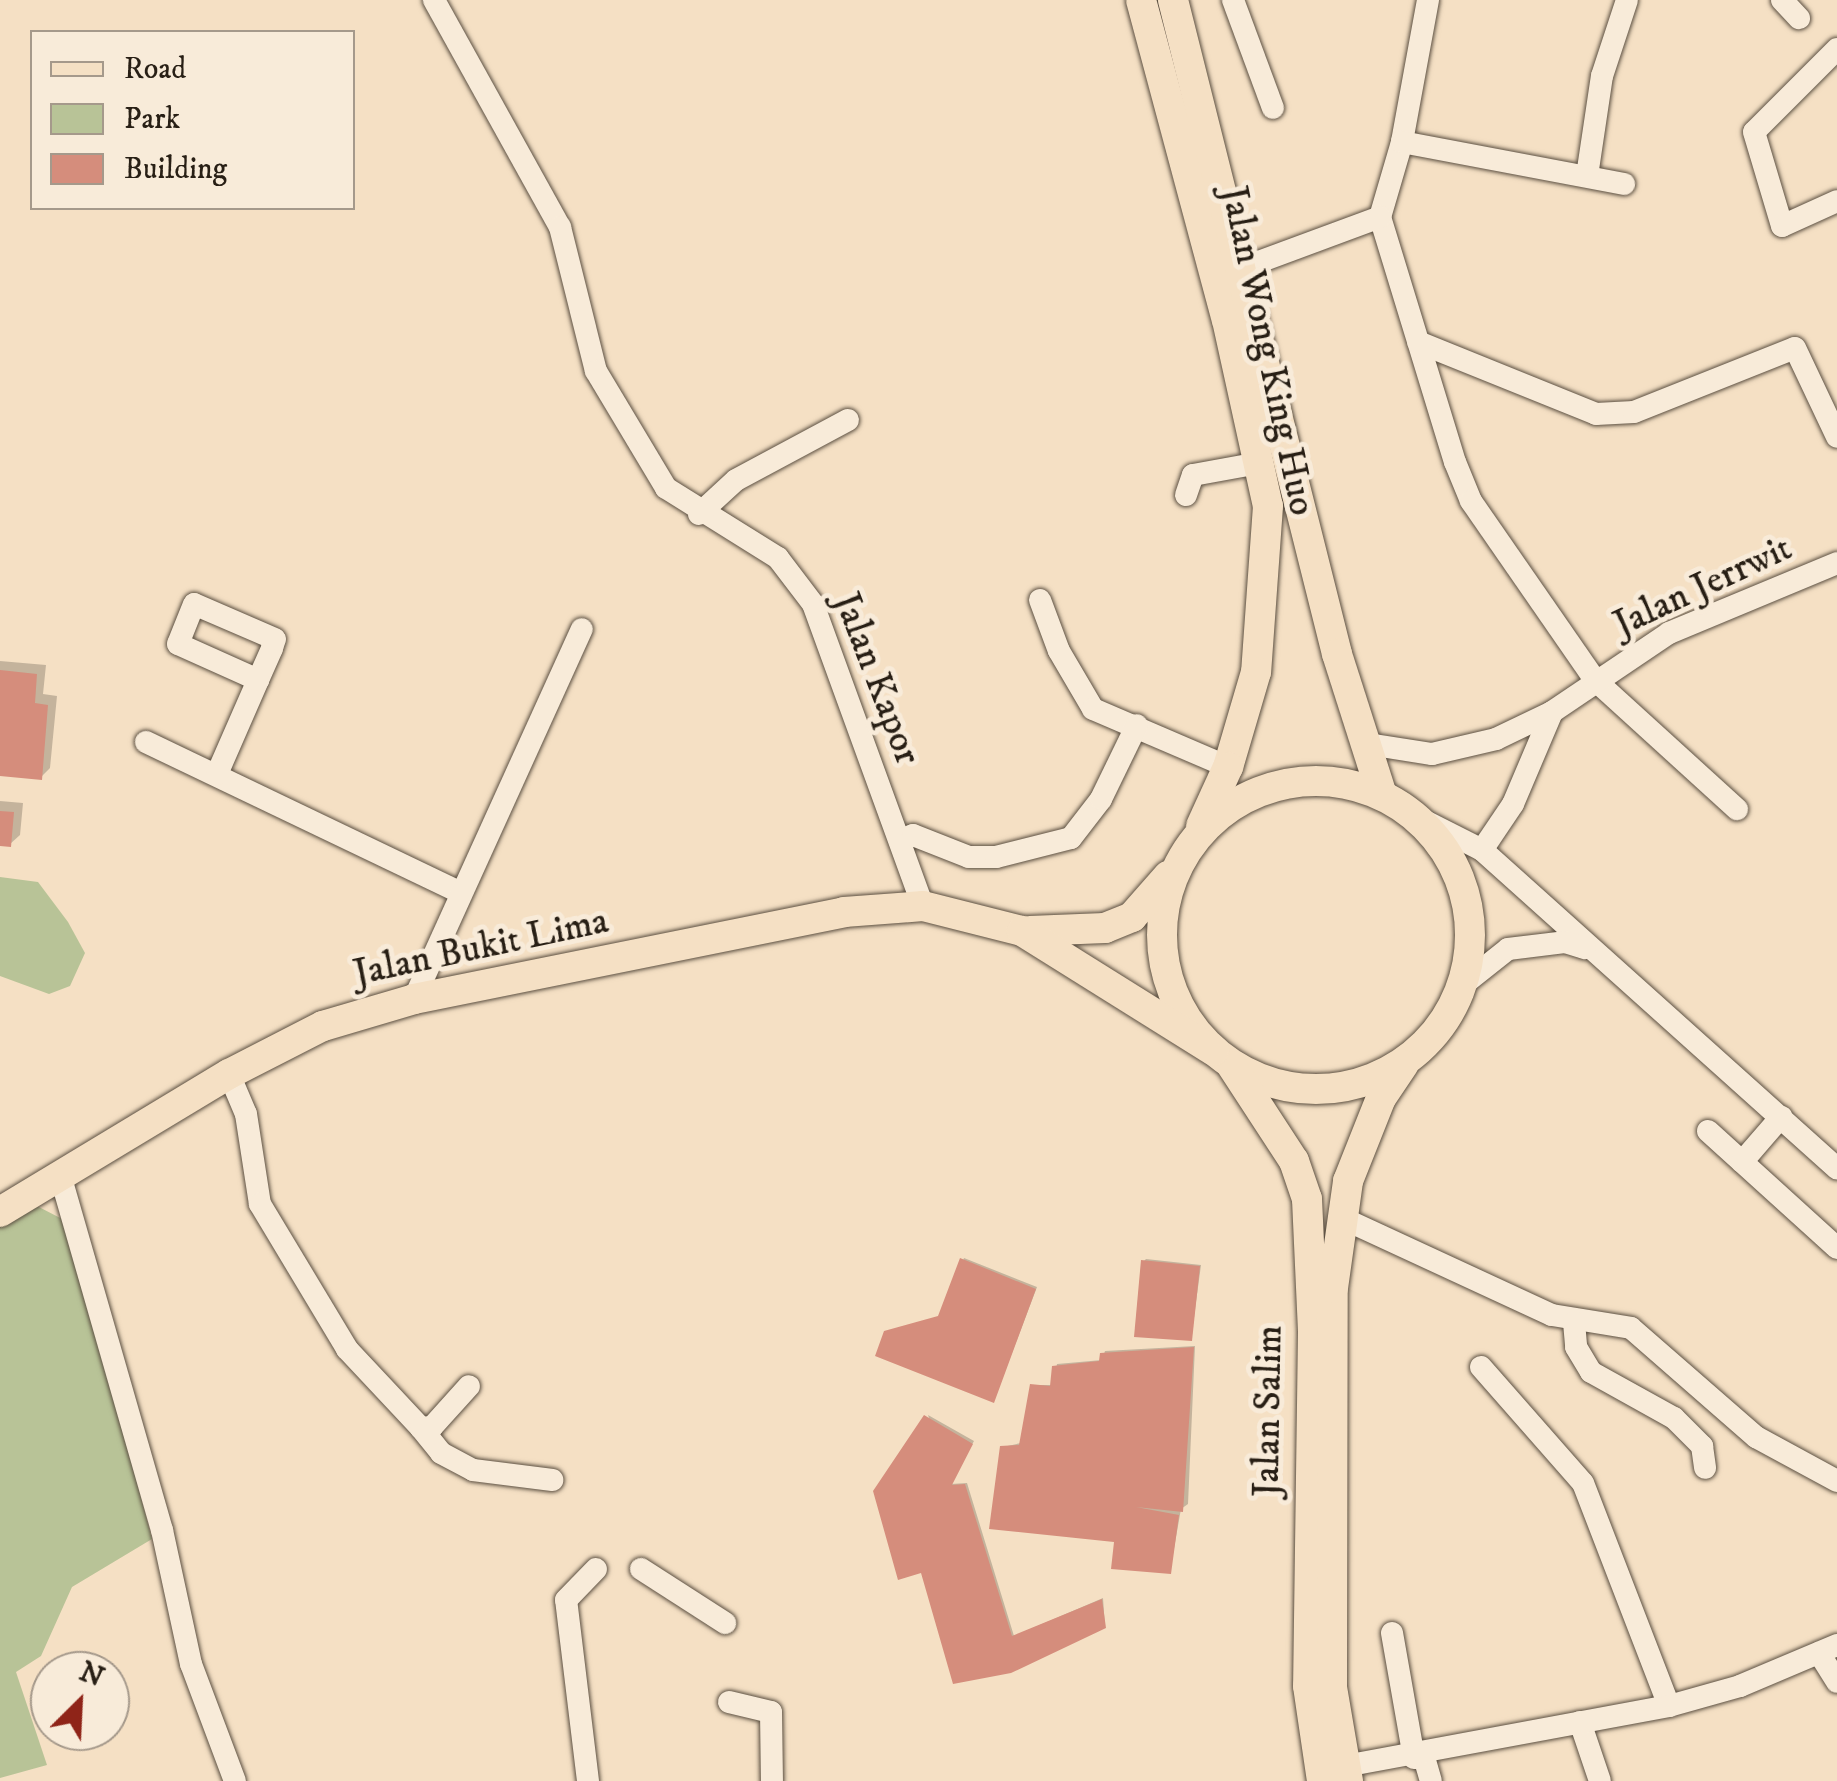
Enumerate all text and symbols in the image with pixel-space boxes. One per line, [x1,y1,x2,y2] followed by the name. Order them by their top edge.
[30,30,355,210] legend
[124,51,186,88] text: Road
[124,101,180,138] text: Park
[124,151,227,188] text: Building
[1210,182,1324,520] street label: Jalan Wong King Huo
[1607,526,1799,648] street label: Jalan Jerrwit
[822,587,930,771] street label: Jalan Kapor
[350,899,612,997] street label: Jalan Bukit Lima
[1245,1325,1293,1497] street label: Jalan Salim
[30,1651,130,1751] north arrow
[74,1654,109,1696] text: N

